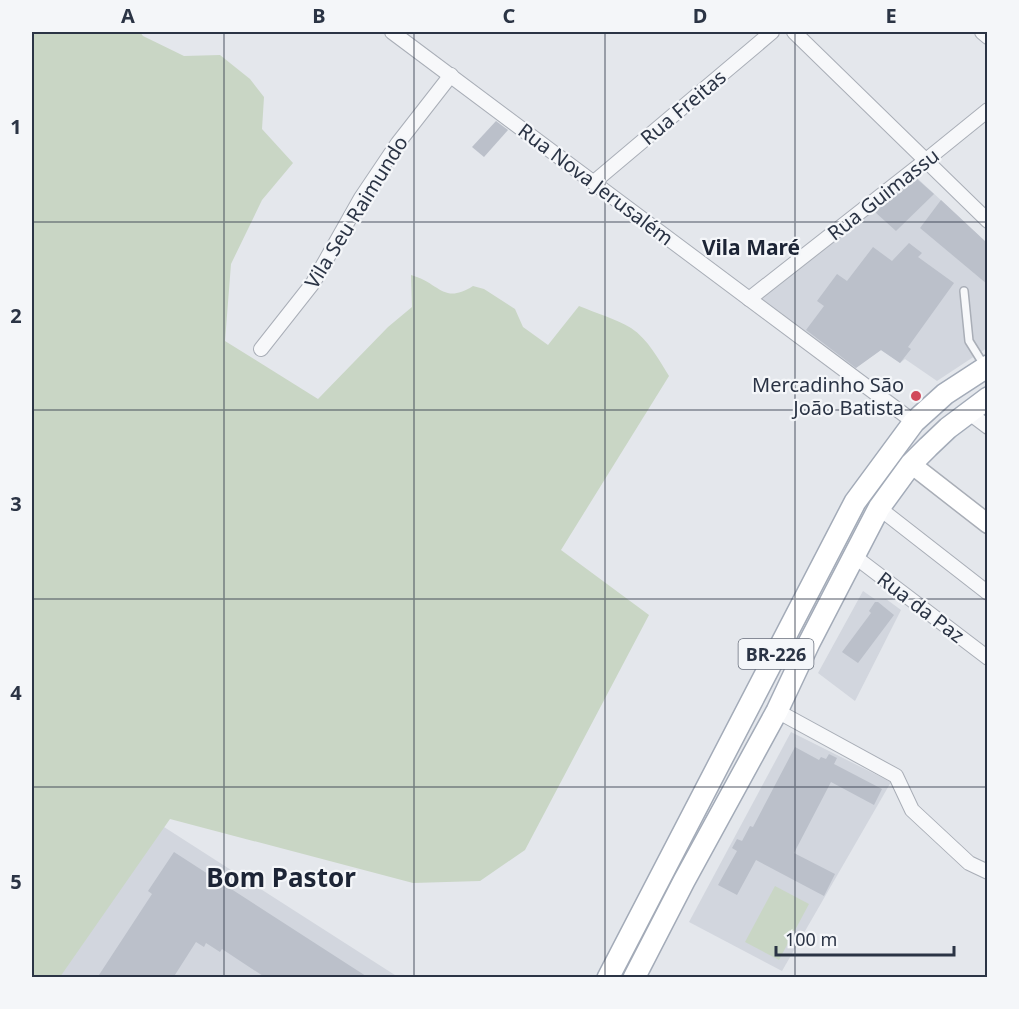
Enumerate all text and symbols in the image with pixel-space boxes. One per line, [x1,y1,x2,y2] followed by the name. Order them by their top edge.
[121,2,135,29] text: A
[312,2,326,29] text: B
[503,2,516,29] text: C
[693,2,707,29] text: D
[885,2,897,29] text: E
[635,63,731,151] street label: Rua Freitas
[10,113,22,140] text: 1
[513,117,679,251] street label: Rua Nova Jerusalém
[298,131,414,293] street label: Vila Seu Raimundo
[822,142,944,246] street label: Rua Guimassu
[702,233,800,261] district label: Vila Maré
[10,302,22,329] text: 2
[752,371,904,421] place label: Mercadinho São João Batista
[909,389,923,403] marker: Mercadinho São João Batista
[10,490,22,517] text: 3
[872,565,970,649] street label: Rua da Paz
[738,639,814,669] road number: BR-226
[10,679,22,706] text: 4
[206,859,356,895] district label: Bom Pastor
[10,868,22,895] text: 5
[776,919,954,957] scale bar
[785,927,837,951] text: 100 m

